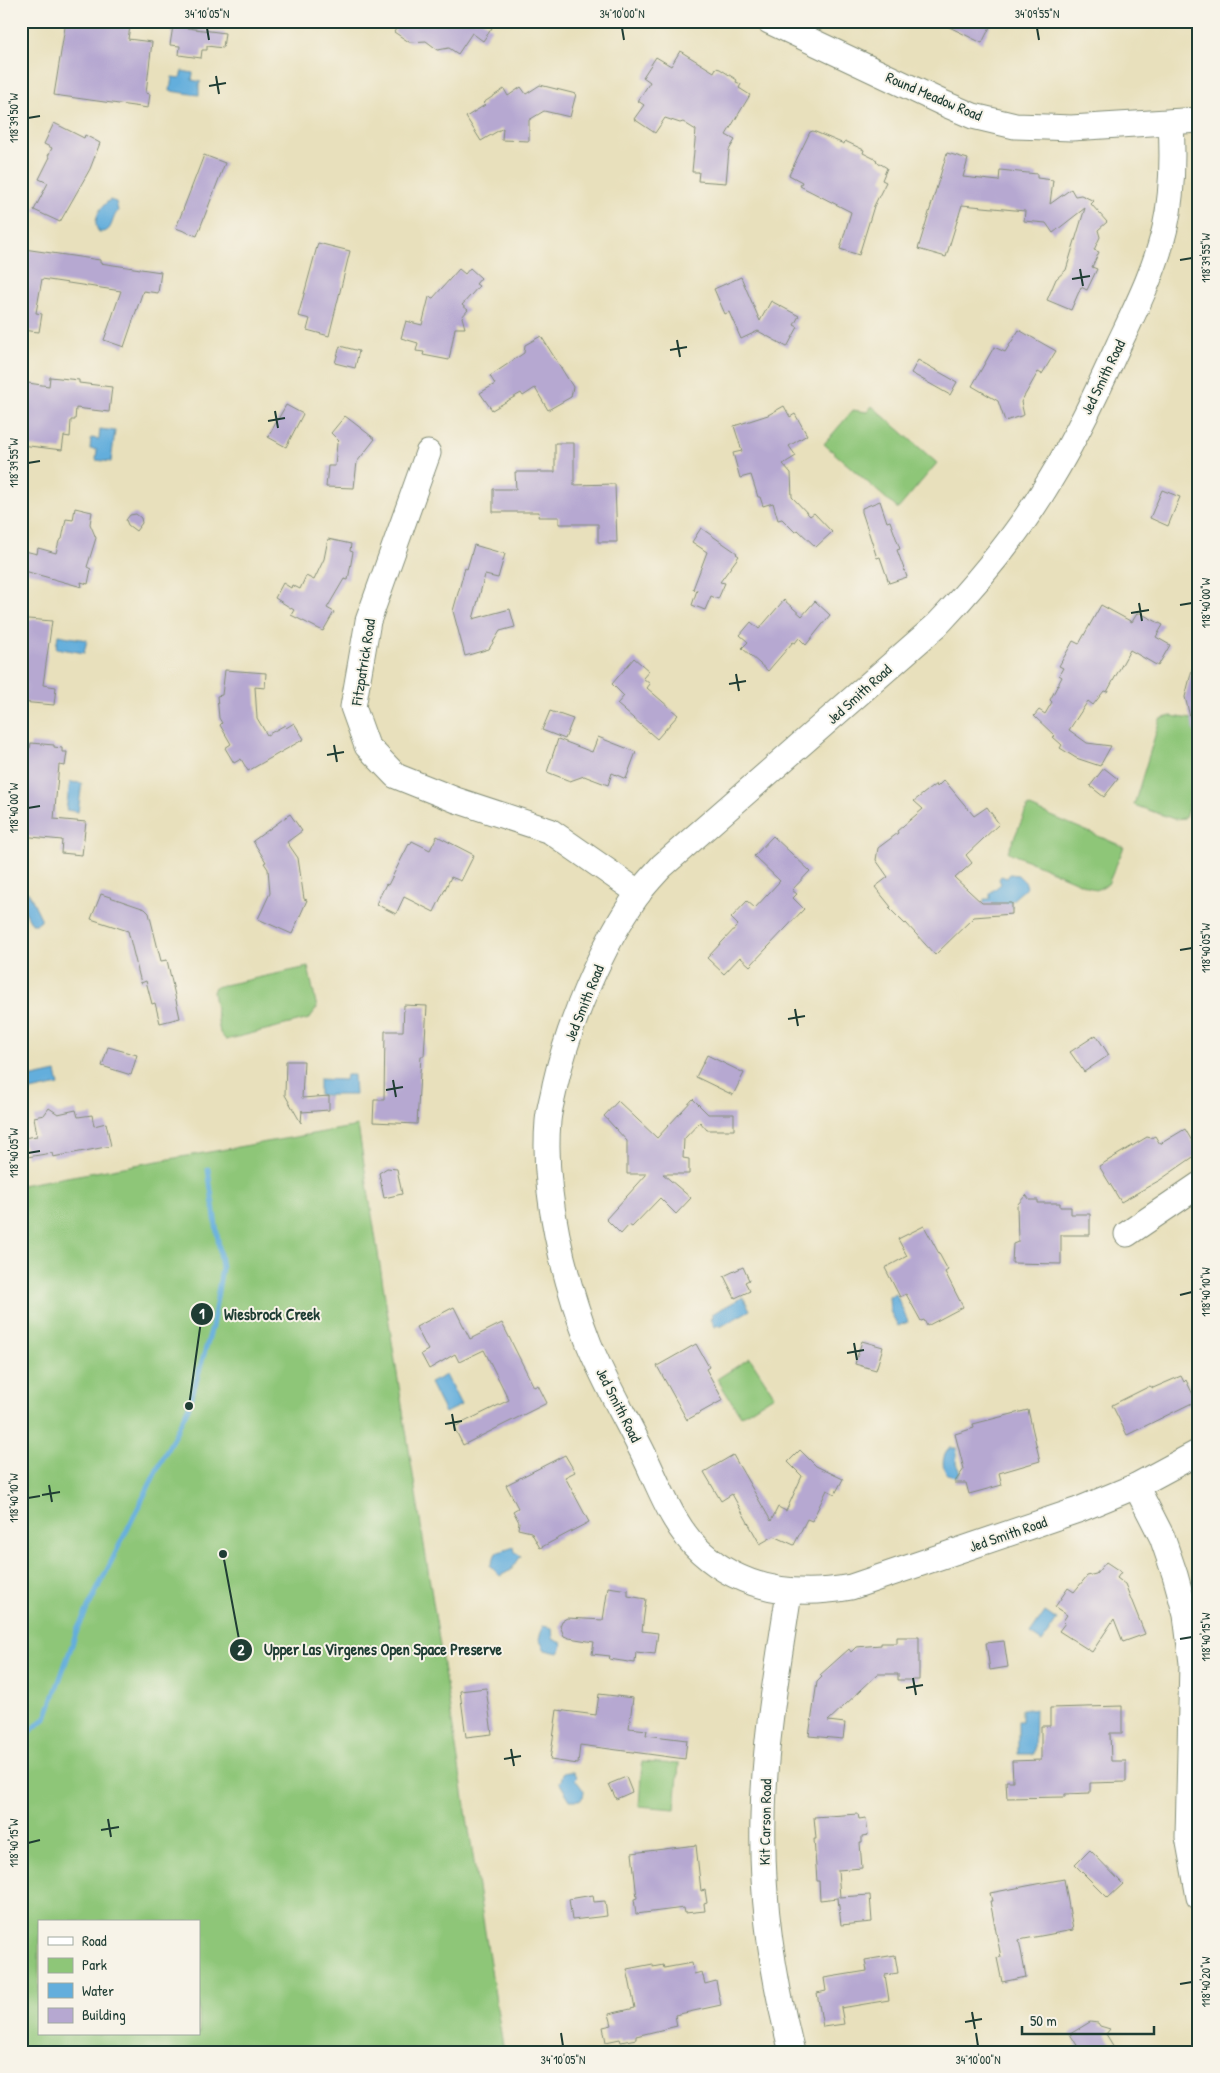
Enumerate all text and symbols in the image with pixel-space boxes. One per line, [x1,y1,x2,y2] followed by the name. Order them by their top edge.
[185,5,229,22] text: 34°10'05"N
[599,5,645,22] text: 34°10'00"N
[1015,5,1059,22] text: 34°09'55"N
[883,66,985,126] street label: Round Meadow Road
[5,92,22,143] text: 118°39'50"W
[1197,233,1214,283] text: 118°39'55"W
[1076,336,1130,418] street label: Jed Smith Road
[5,438,22,488] text: 118°39'55"W
[1197,577,1214,628] text: 118°40'00"W
[346,617,380,708] street label: Fitzpatrick Road
[822,659,896,729] street label: Jed Smith Road
[5,782,22,833] text: 118°40'00"W
[1197,922,1214,973] text: 118°40'05"W
[559,961,609,1044] street label: Jed Smith Road
[5,1127,22,1178] text: 118°40'05"W
[1197,1267,1214,1317] text: 118°40'10"W
[189,1299,330,1330] callout: Wiesbrock Creek
[199,1303,205,1324] text: 1
[224,1303,320,1325] text: Wiesbrock Creek
[591,1364,647,1446] street label: Jed Smith Road
[5,1473,22,1523] text: 118°40'10"W
[966,1511,1050,1557] street label: Jed Smith Road
[1197,1612,1214,1662] text: 118°40'15"W
[229,1634,512,1665] callout: Upper Las Virgenes Open Space Preserve
[264,1638,503,1661] text: Upper Las Virgenes Open Space Preserve
[237,1639,245,1660] text: 2
[754,1779,776,1865] street label: Kit Carson Road
[5,1818,22,1868] text: 118°40'15"W
[38,1920,200,2036] legend
[82,1930,107,1951] text: Road
[82,1954,107,1975] text: Park
[1197,1956,1214,2007] text: 118°40'20"W
[82,1980,114,2001] text: Water
[1022,2003,1155,2035] scale bar
[82,2004,126,2025] text: Building
[1030,2010,1057,2031] text: 50 m
[541,2051,585,2068] text: 34°10'05"N
[955,2051,1001,2068] text: 34°10'00"N

